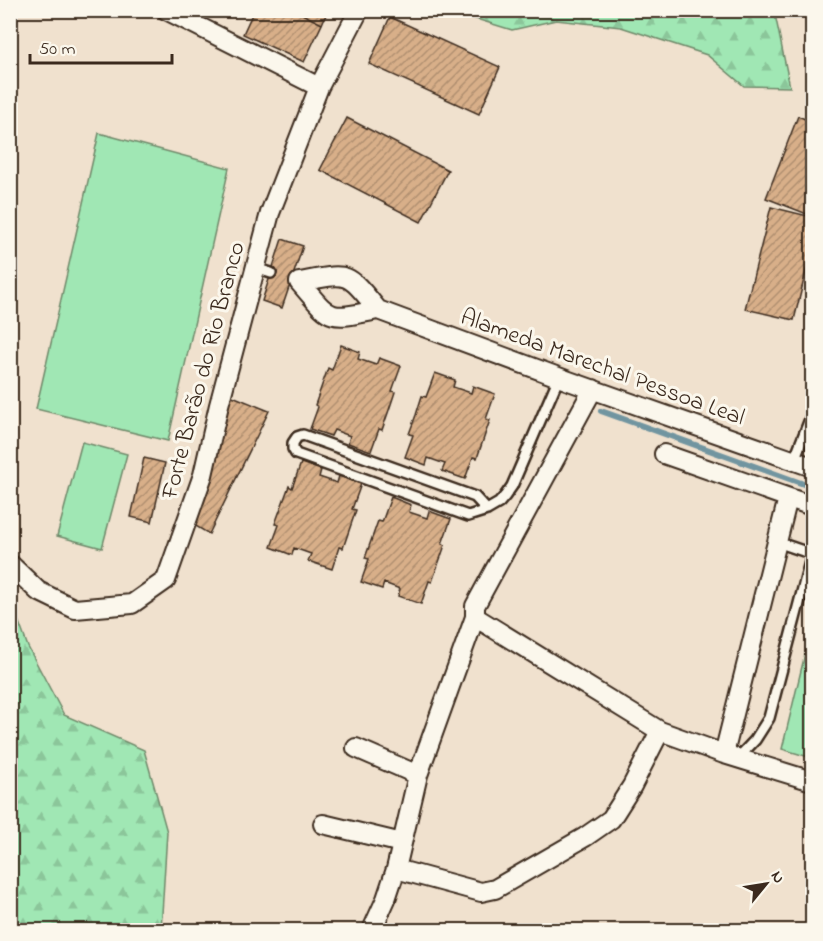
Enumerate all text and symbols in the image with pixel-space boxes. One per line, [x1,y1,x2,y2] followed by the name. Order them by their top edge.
[30,27,172,65] scale bar
[39,37,76,63] text: 50 m
[153,238,256,504] street label: Forte Barão do Rio Branco
[455,301,749,436] street label: Alameda Marechal Pessoa Leal
[736,854,796,914] north arrow
[764,867,790,888] text: N

